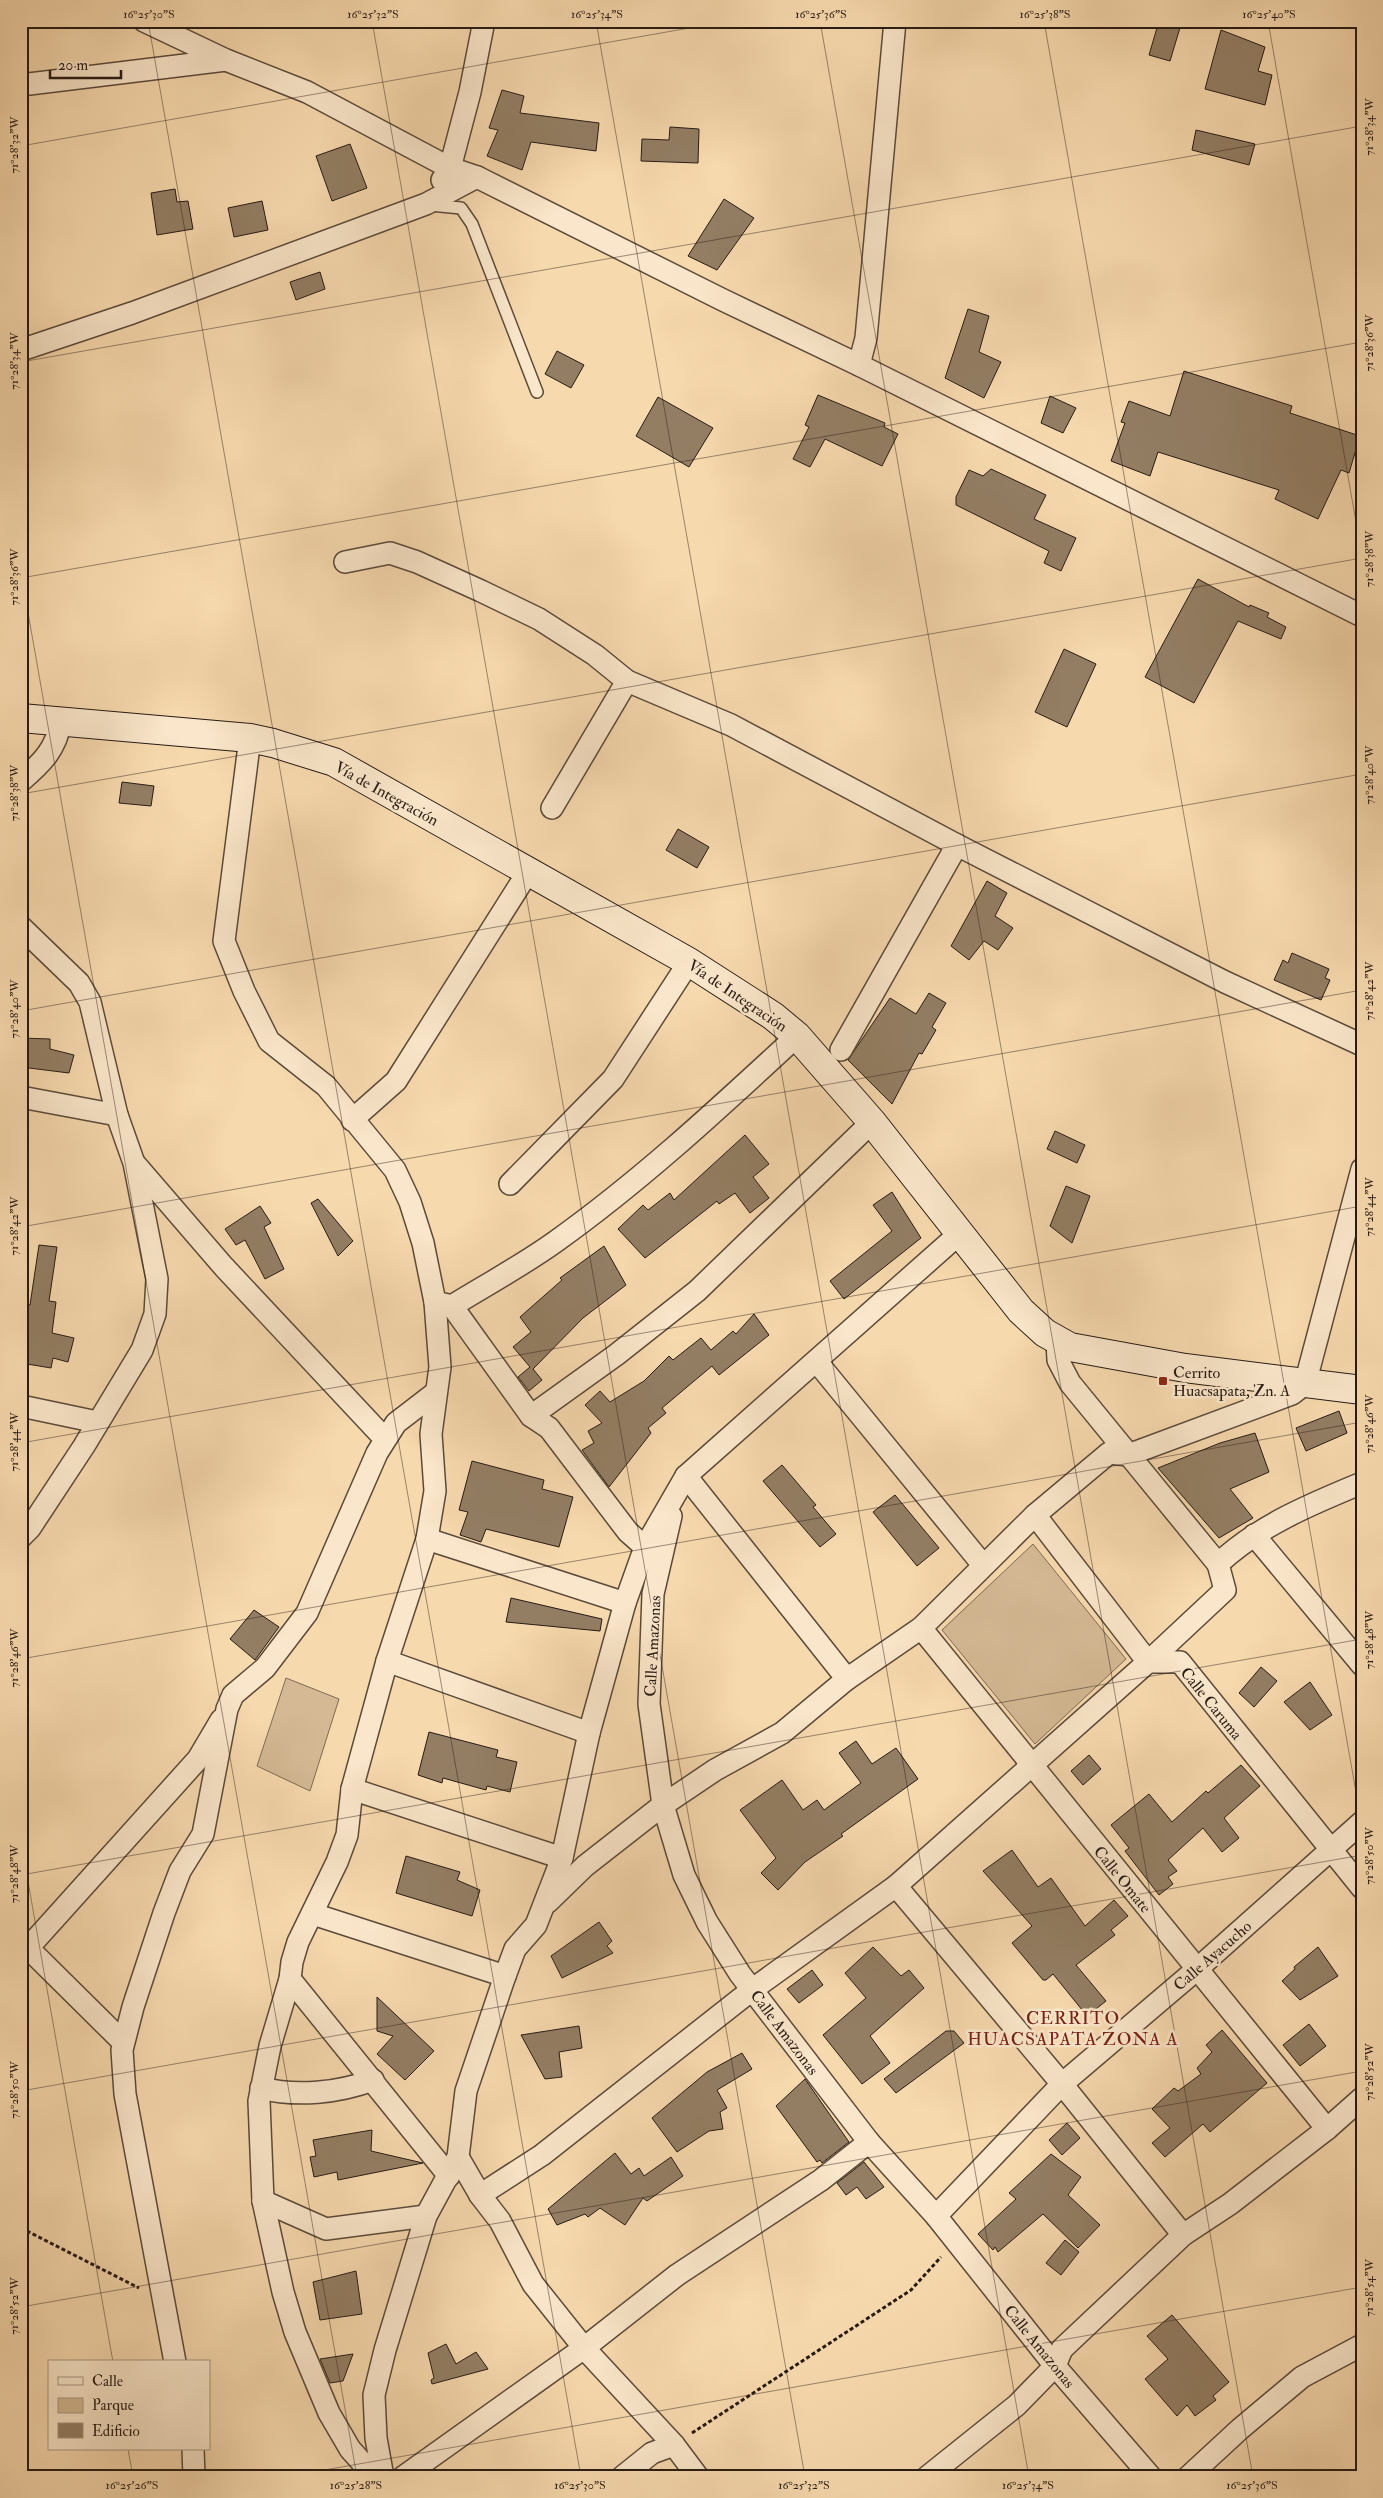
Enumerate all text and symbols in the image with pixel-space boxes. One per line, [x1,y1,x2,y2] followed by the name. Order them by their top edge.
[123,7,175,22] text: 16°25'30"S
[347,7,399,22] text: 16°25'32"S
[571,7,623,22] text: 16°25'34"S
[795,7,847,22] text: 16°25'36"S
[1019,7,1071,22] text: 16°25'38"S
[1242,7,1296,22] text: 16°25'40"S
[50,48,121,80] scale bar
[58,56,88,75] text: 20 m
[1362,98,1377,156] text: 71°28'34"W
[7,116,22,173] text: 71°28'32"W
[1362,314,1377,371] text: 71°28'36"W
[7,332,22,390] text: 71°28'34"W
[1362,530,1377,587] text: 71°28'38"W
[7,548,22,605] text: 71°28'36"W
[1362,745,1377,804] text: 71°28'40"W
[331,757,442,831] street label: Vía de Integración
[7,764,22,821] text: 71°28'38"W
[684,955,791,1036] street label: Vía de Integración
[1362,961,1377,1020] text: 71°28'42"W
[7,979,22,1038] text: 71°28'40"W
[1362,1177,1377,1237] text: 71°28'44"W
[7,1196,22,1255] text: 71°28'42"W
[1173,1363,1290,1402] place label: Cerrito Huacsapata, Zn. A
[1157,1375,1169,1387] marker: Cerrito Huacsapata, Zn. A
[1362,1394,1377,1453] text: 71°28'46"W
[7,1412,22,1472] text: 71°28'44"W
[640,1595,666,1697] street label: Calle Amazonas
[1362,1610,1377,1669] text: 71°28'48"W
[7,1628,22,1687] text: 71°28'46"W
[1176,1663,1247,1744] street label: Calle Caruma
[1362,1826,1377,1885] text: 71°28'50"W
[1089,1842,1155,1917] street label: Calle Omate
[7,1844,22,1903] text: 71°28'48"W
[1169,1916,1256,1995] street label: Calle Ayacucho
[746,1986,823,2079] street label: Calle Amazonas
[967,2007,1179,2051] district label: CERRITO HUACSAPATA ZONA A
[1362,2042,1377,2101] text: 71°28'52"W
[7,2060,22,2119] text: 71°28'50"W
[1362,2258,1377,2317] text: 71°28'54"W
[7,2276,22,2335] text: 71°28'52"W
[1000,2301,1079,2392] street label: Calle Amazonas
[48,2360,210,2450] legend
[92,2372,123,2391] text: Calle
[92,2396,134,2415] text: Parque
[92,2422,140,2441] text: Edificio
[106,2478,158,2493] text: 16°25'26"S
[330,2478,382,2493] text: 16°25'28"S
[554,2478,606,2493] text: 16°25'30"S
[778,2478,830,2493] text: 16°25'32"S
[1002,2478,1054,2493] text: 16°25'34"S
[1226,2478,1278,2493] text: 16°25'36"S

